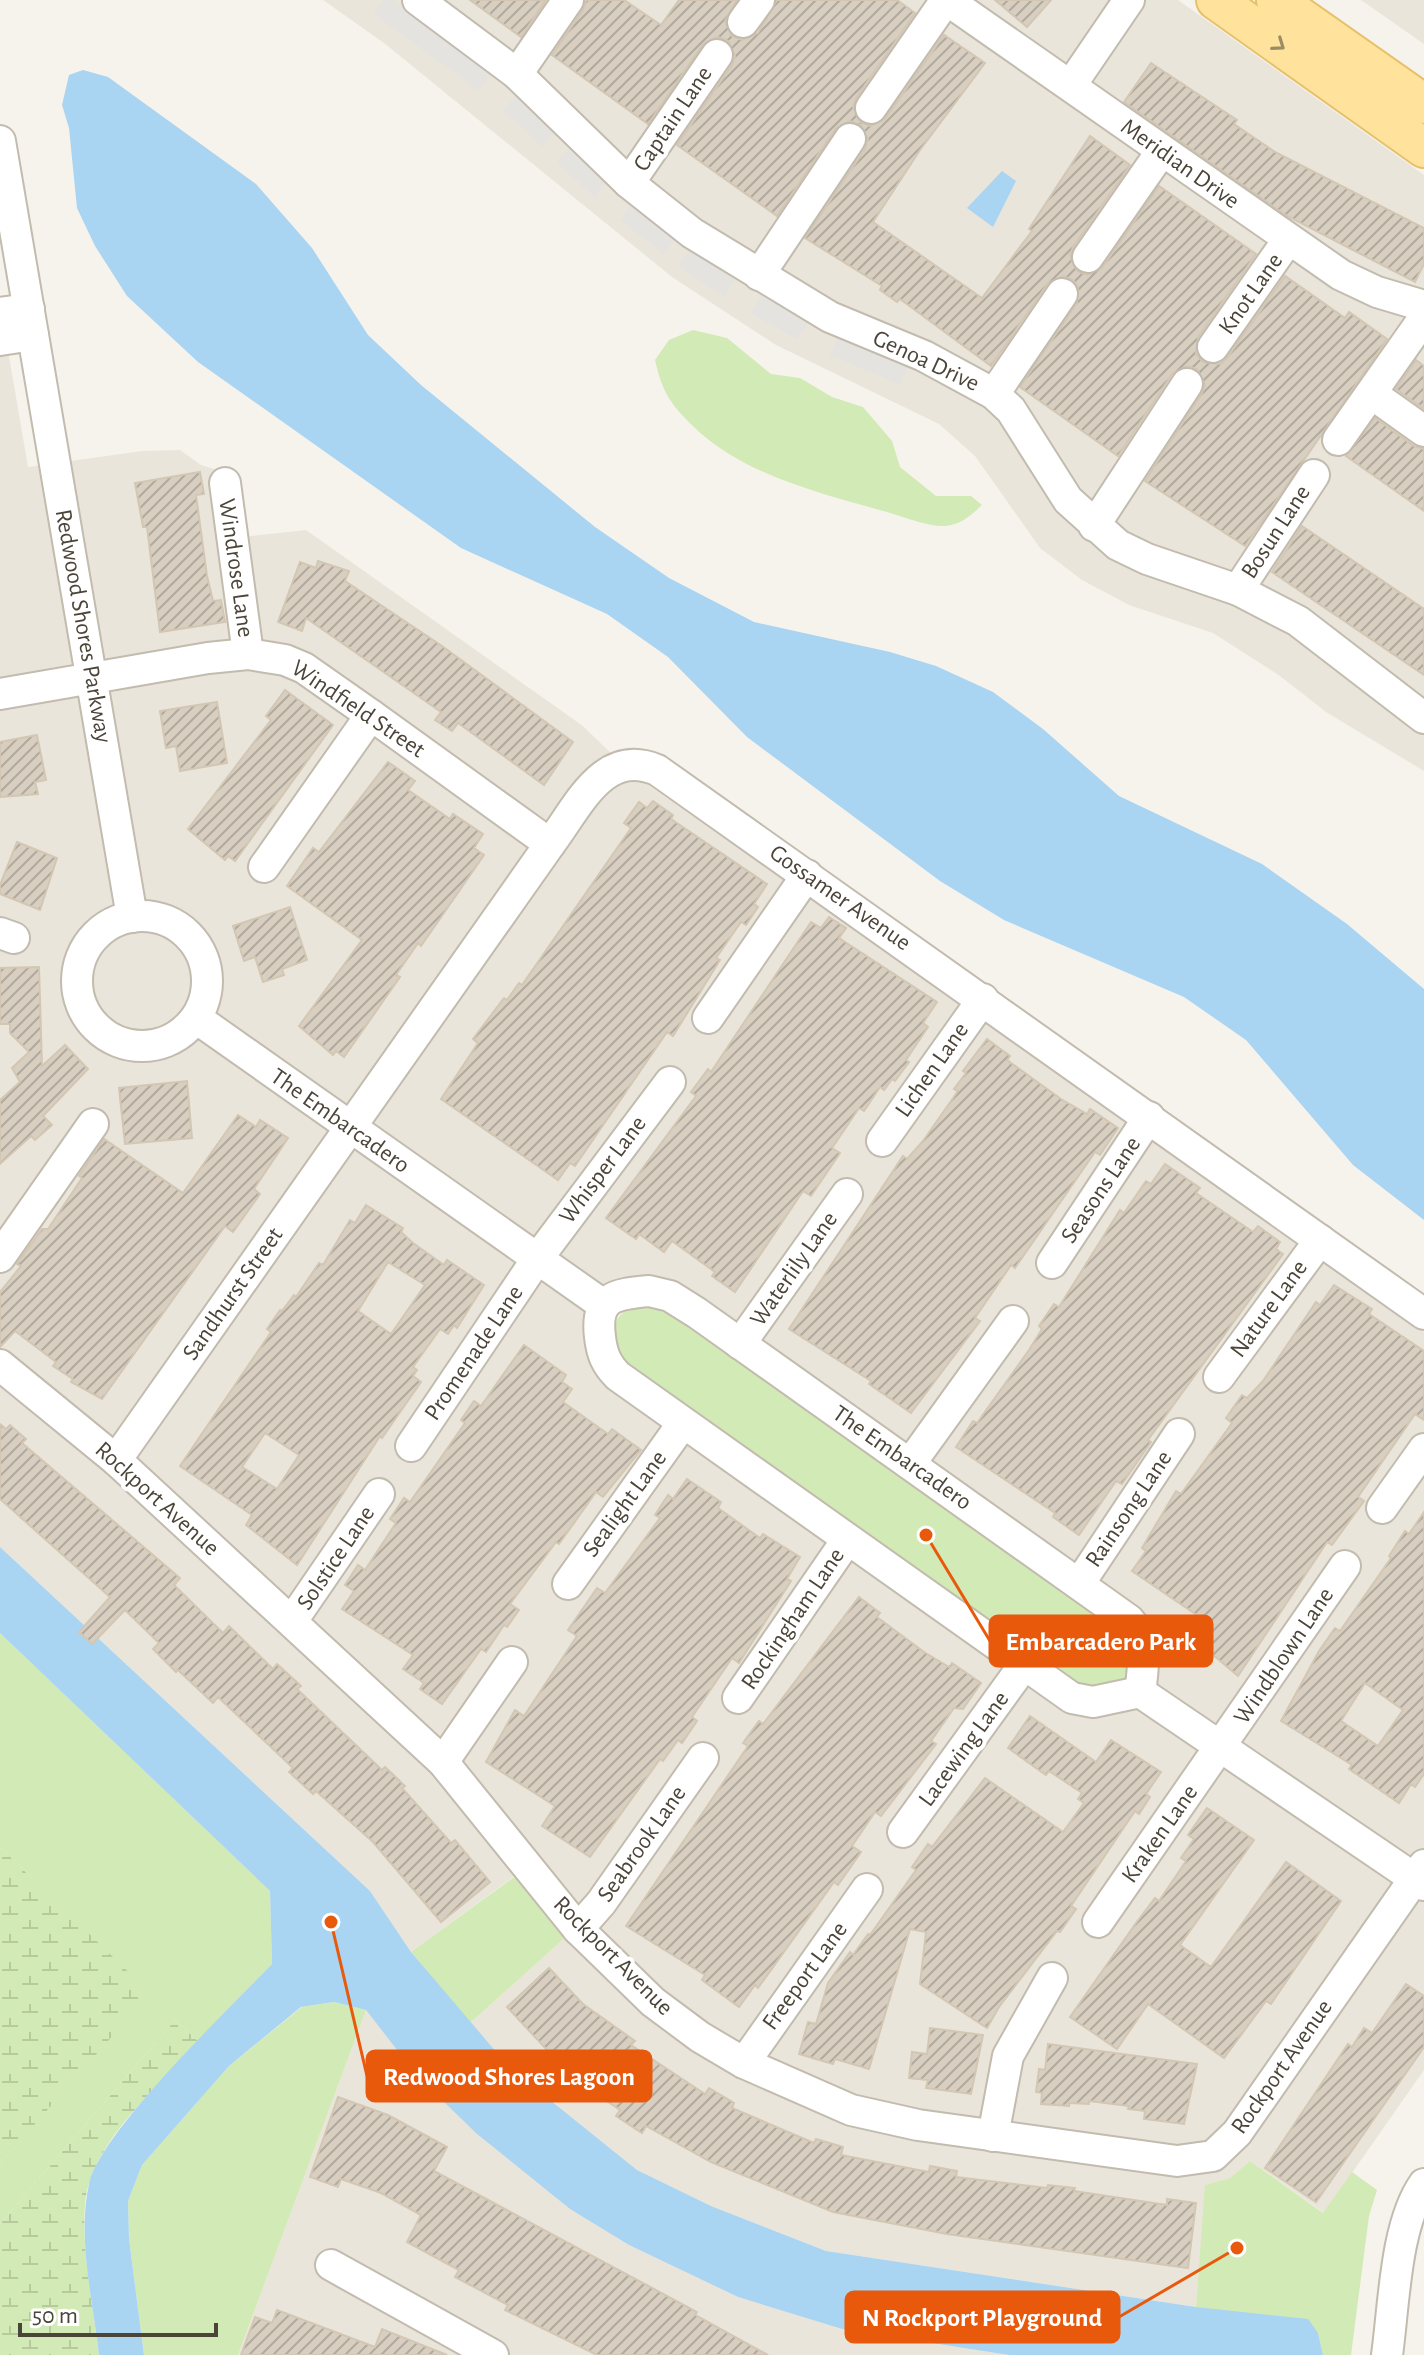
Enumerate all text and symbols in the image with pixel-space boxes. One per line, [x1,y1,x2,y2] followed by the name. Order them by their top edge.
[1271,35,1285,50] one-way arrow
[629,62,717,176] street label: Captain Lane
[1116,114,1244,214] street label: Meridian Drive
[1215,249,1287,339] street label: Knot Lane
[869,326,983,396] street label: Genoa Drive
[1237,481,1315,583] street label: Bosun Lane
[214,497,258,639] street label: Windrose Lane
[51,507,115,745] street label: Redwood Shores Parkway
[287,656,429,763] street label: Windfield Street
[765,840,915,956] street label: Gossamer Avenue
[891,1018,973,1122] street label: Lichen Lane
[266,1064,414,1178] street label: The Embarcadero
[555,1112,651,1228] street label: Whisper Lane
[1057,1132,1145,1248] street label: Seasons Lane
[746,1207,842,1331] street label: Waterlily Lane
[179,1223,288,1365] street label: Sandhurst Street
[1226,1256,1312,1362] street label: Nature Lane
[420,1281,528,1425] street label: Promenade Lane
[828,1401,976,1515] street label: The Embarcadero
[90,1437,224,1561] street label: Rockport Avenue
[579,1446,671,1562] street label: Sealight Lane
[1081,1446,1177,1572] street label: Rainsong Lane
[293,1502,379,1614] street label: Solstice Lane
[737,1544,849,1694] street label: Rockingham Lane
[1230,1584,1338,1728] street label: Windblown Lane
[990,1616,1212,1666] callout: Embarcadero Park
[1006,1629,1197,1655] text: Embarcadero Park
[914,1687,1014,1811] street label: Lacewing Lane
[1118,1781,1202,1887] street label: Kraken Lane
[593,1782,691,1906] street label: Seabrook Lane
[549,1892,677,2020] street label: Rockport Avenue
[758,1918,852,2034] street label: Freeport Lane
[1227,1996,1337,2138] street label: Rockport Avenue
[367,2051,651,2101] callout: Redwood Shores Lagoon
[383,2064,635,2090] text: Redwood Shores Lagoon
[20,2287,216,2337] scale bar
[846,2292,1119,2342] callout: N Rockport Playground
[32,2304,78,2328] text: 50 m
[862,2305,1103,2331] text: N Rockport Playground

